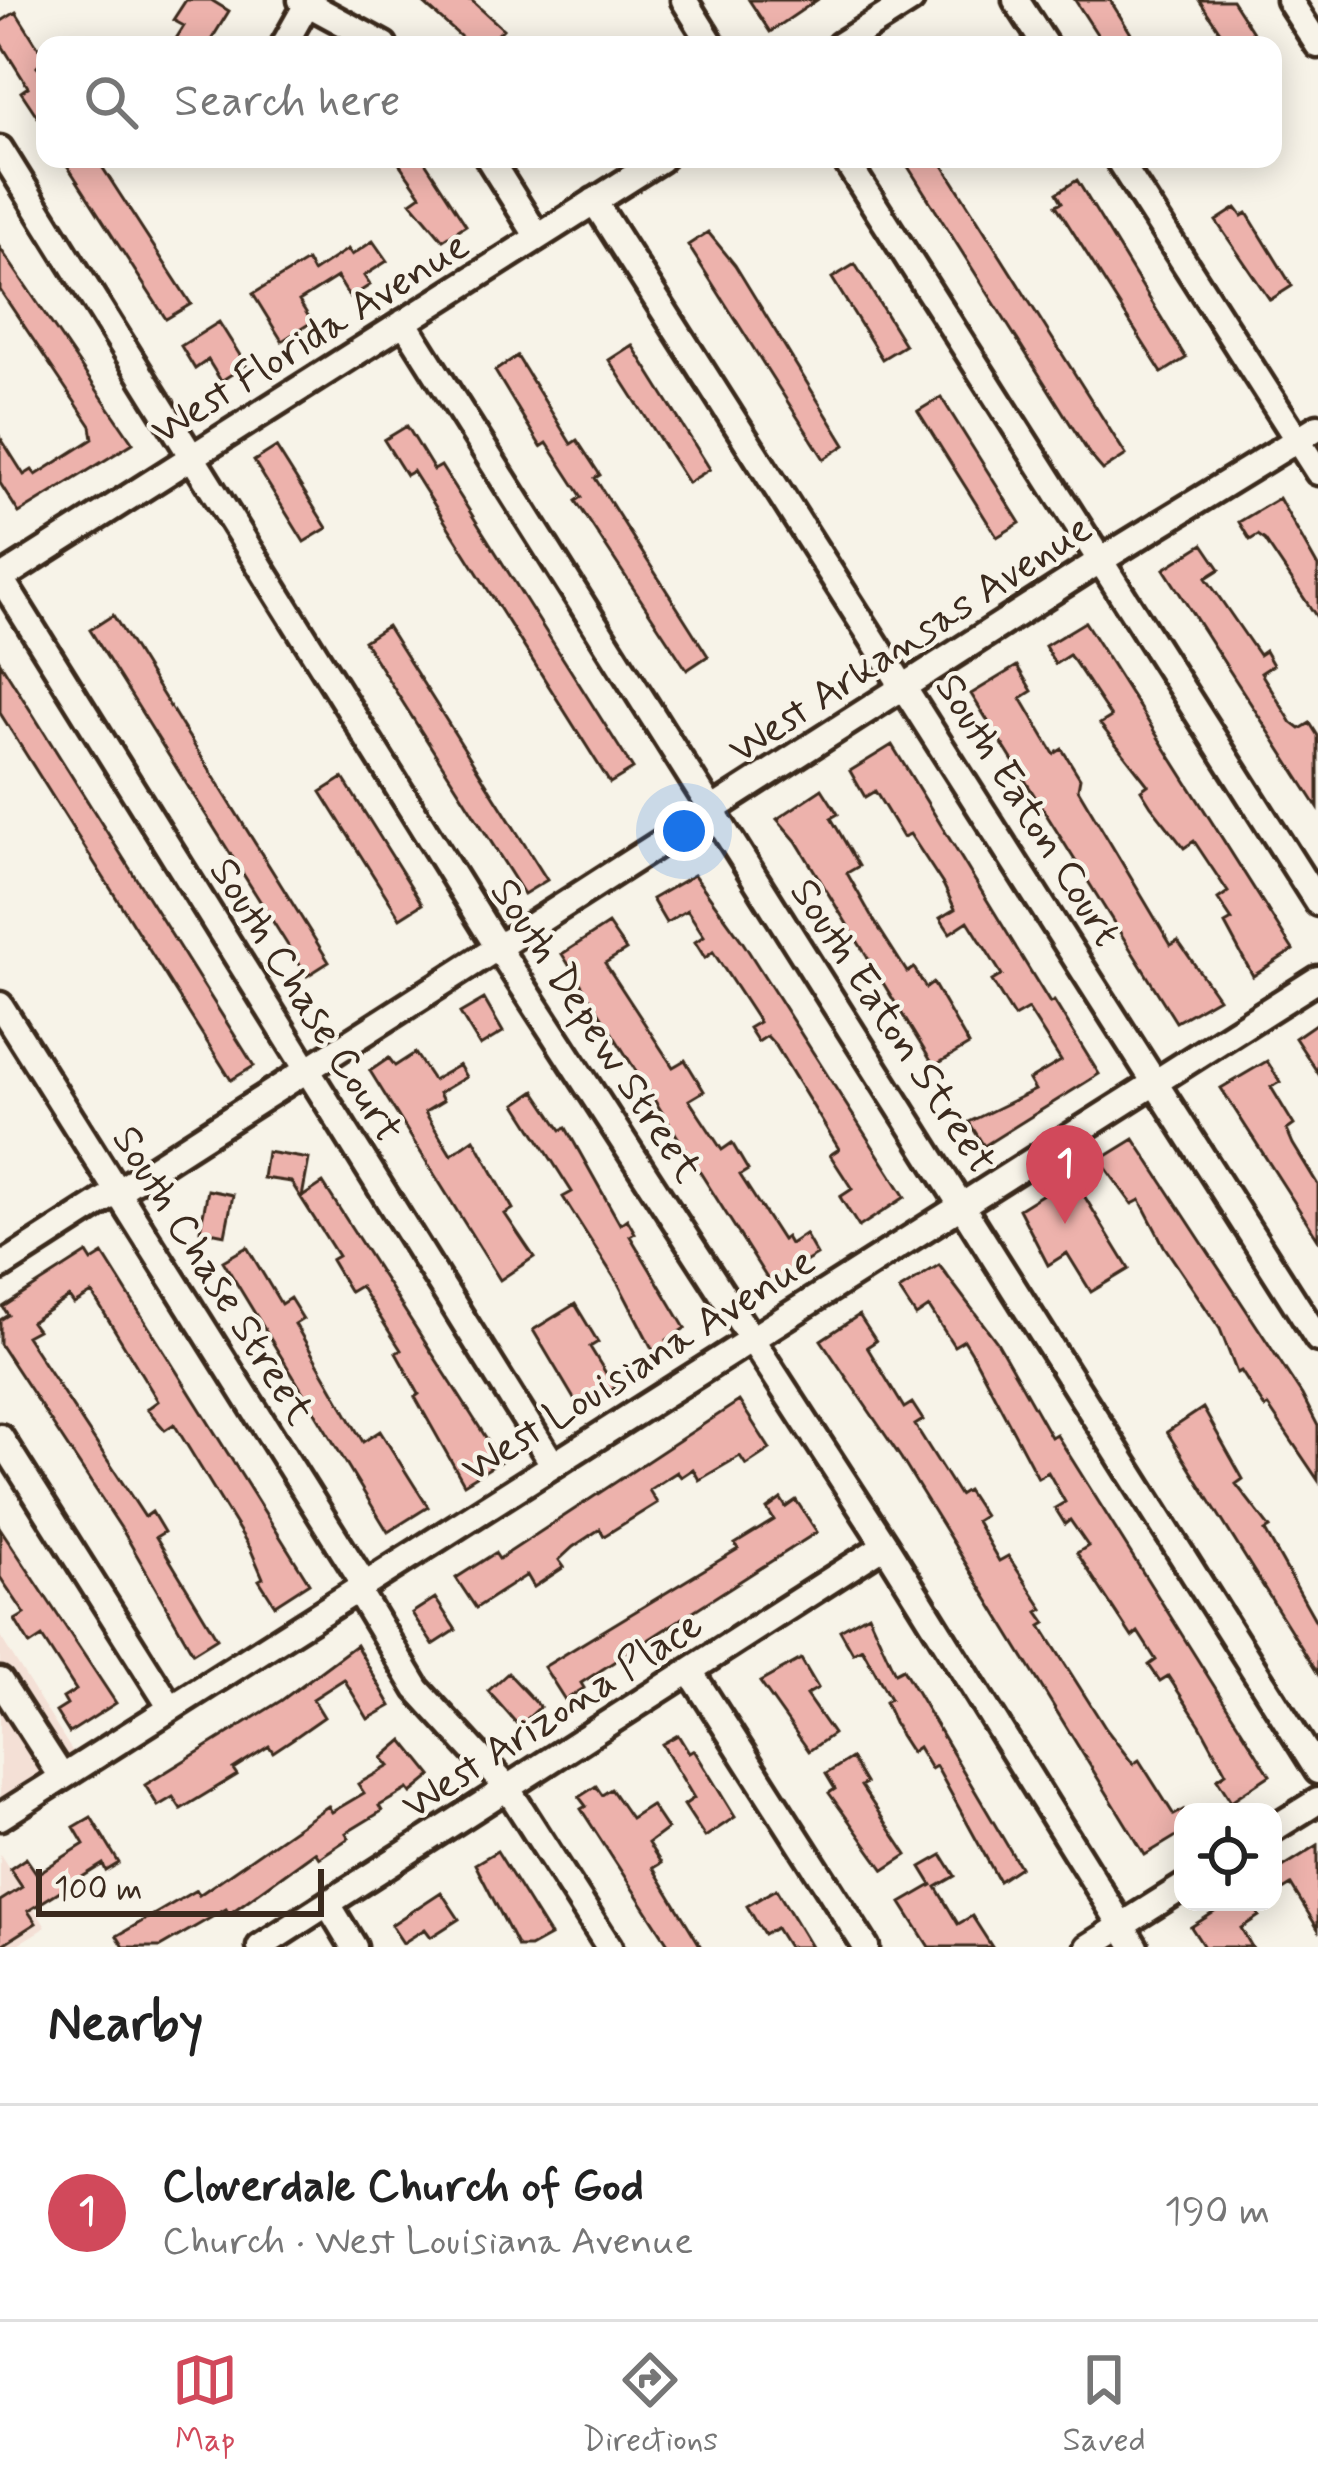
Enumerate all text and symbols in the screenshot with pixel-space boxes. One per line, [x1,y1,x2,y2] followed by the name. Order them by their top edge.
[36,36,1282,168] search box
[78,69,144,135] icon: search
[174,73,401,132] text: Search here
[142,219,480,459] street label: West Florida Avenue
[719,502,1103,778] street label: West Arkansas Avenue
[921,664,1133,958] street label: South Eaton Court
[654,801,714,861] your location
[195,848,415,1154] street label: South Chase Court
[476,868,714,1194] street label: South Depew Street
[776,868,1008,1185] street label: South Eaton Street
[98,1116,326,1436] street label: South Chase Street
[1026,1125,1104,1224] pin: 1
[452,1235,826,1497] street label: West Louisiana Avenue
[392,1598,714,1834] street label: West Arizona Place
[1174,1803,1282,1911] map controls
[1174,1803,1282,1911] button: locate
[36,1863,324,1916] scale bar
[54,1868,143,1912] text: 100 m
[48,1992,203,2058] text: Nearby
[162,2158,644,2217] text: Cloverdale Church of God
[78,2187,96,2238] text: 1
[1164,2187,1270,2238] text: 190 m
[162,2217,693,2268] text: Church · West Louisiana Avenue
[172,2347,238,2463] tab: Map
[582,2347,718,2463] tab: Directions
[1062,2347,1146,2463] tab: Saved

